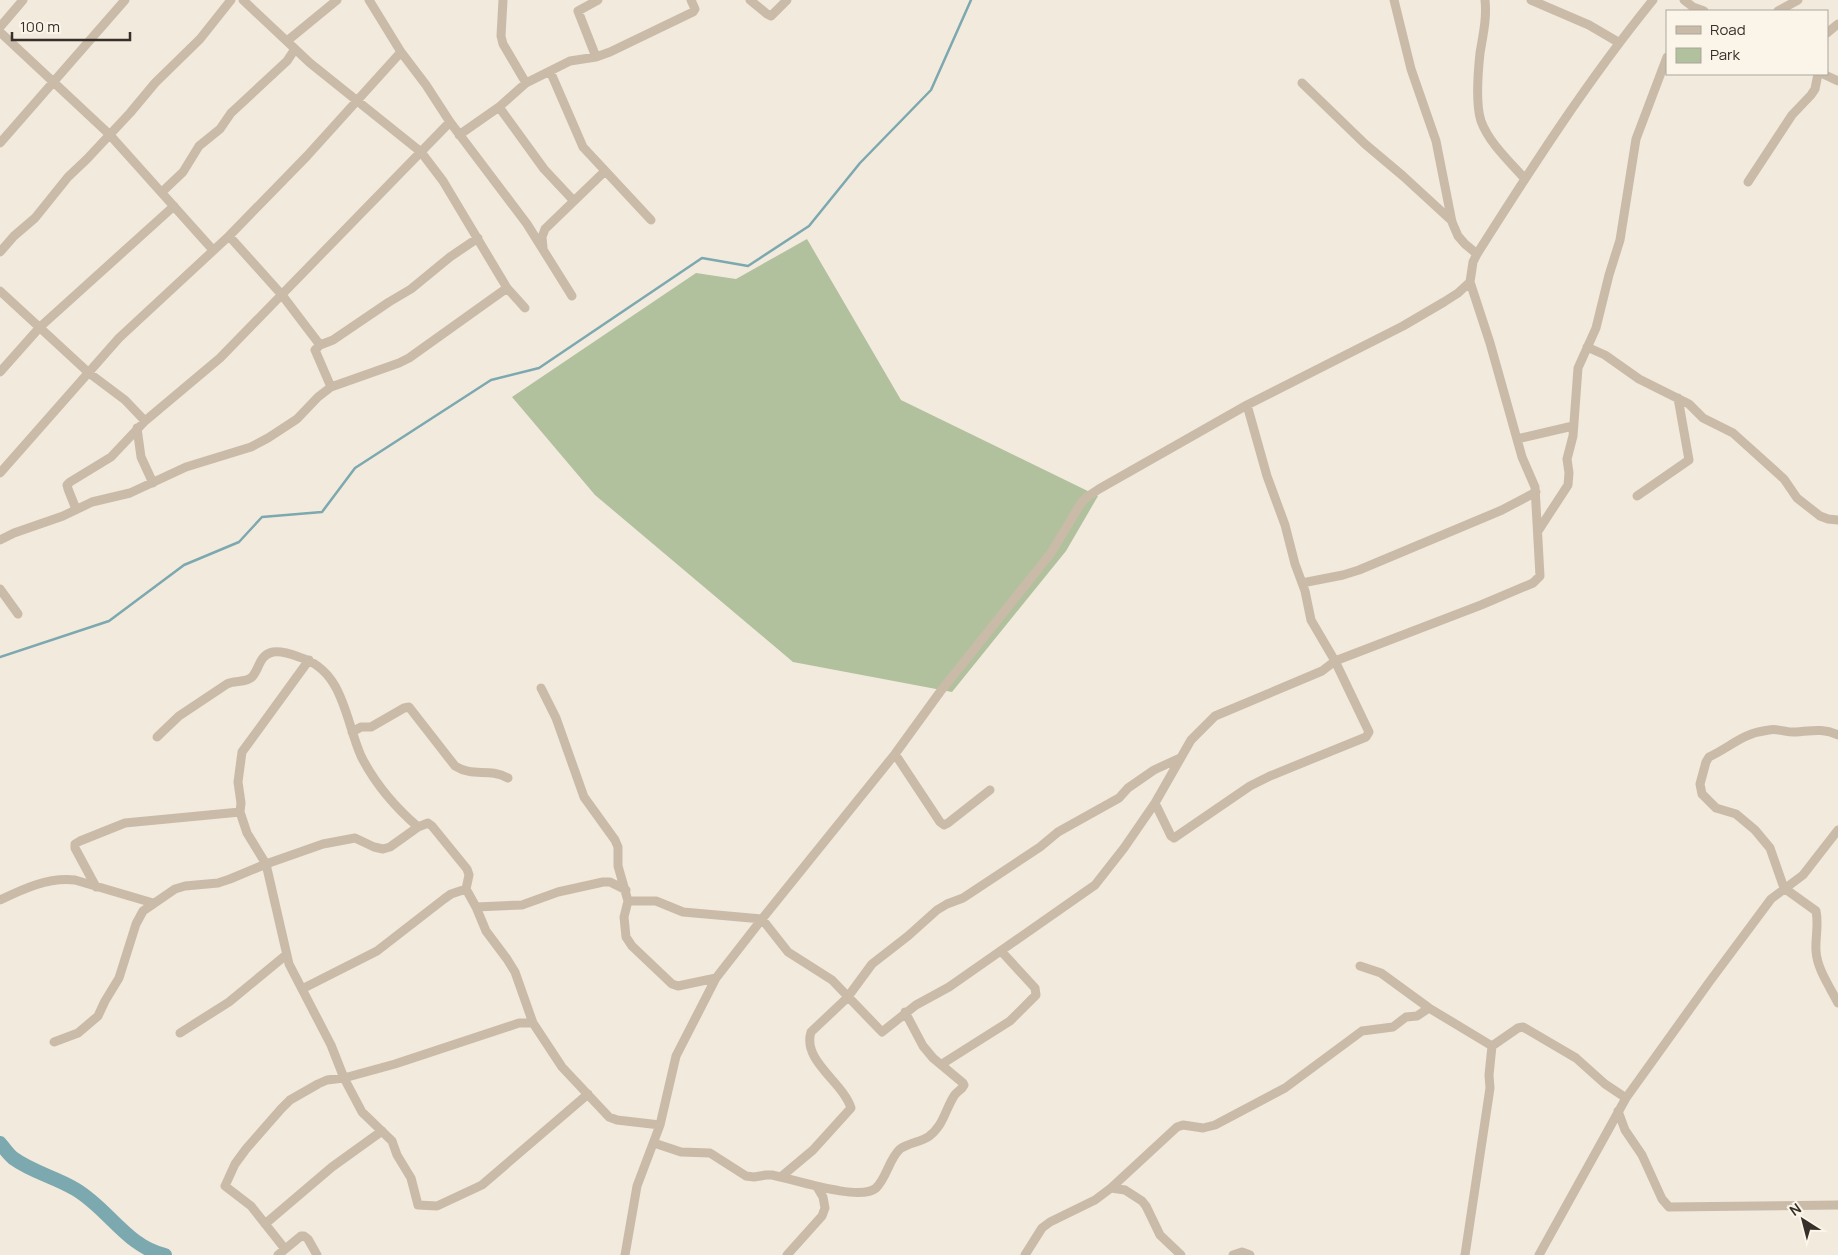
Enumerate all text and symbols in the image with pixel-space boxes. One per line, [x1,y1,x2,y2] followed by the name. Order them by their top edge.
[12,10,130,42] scale bar
[1666,10,1828,75] legend
[20,16,60,37] text: 100 m
[1710,19,1746,40] text: Road
[1710,44,1740,65] text: Park
[1778,1195,1828,1245] north arrow
[1785,1198,1805,1220] text: N

